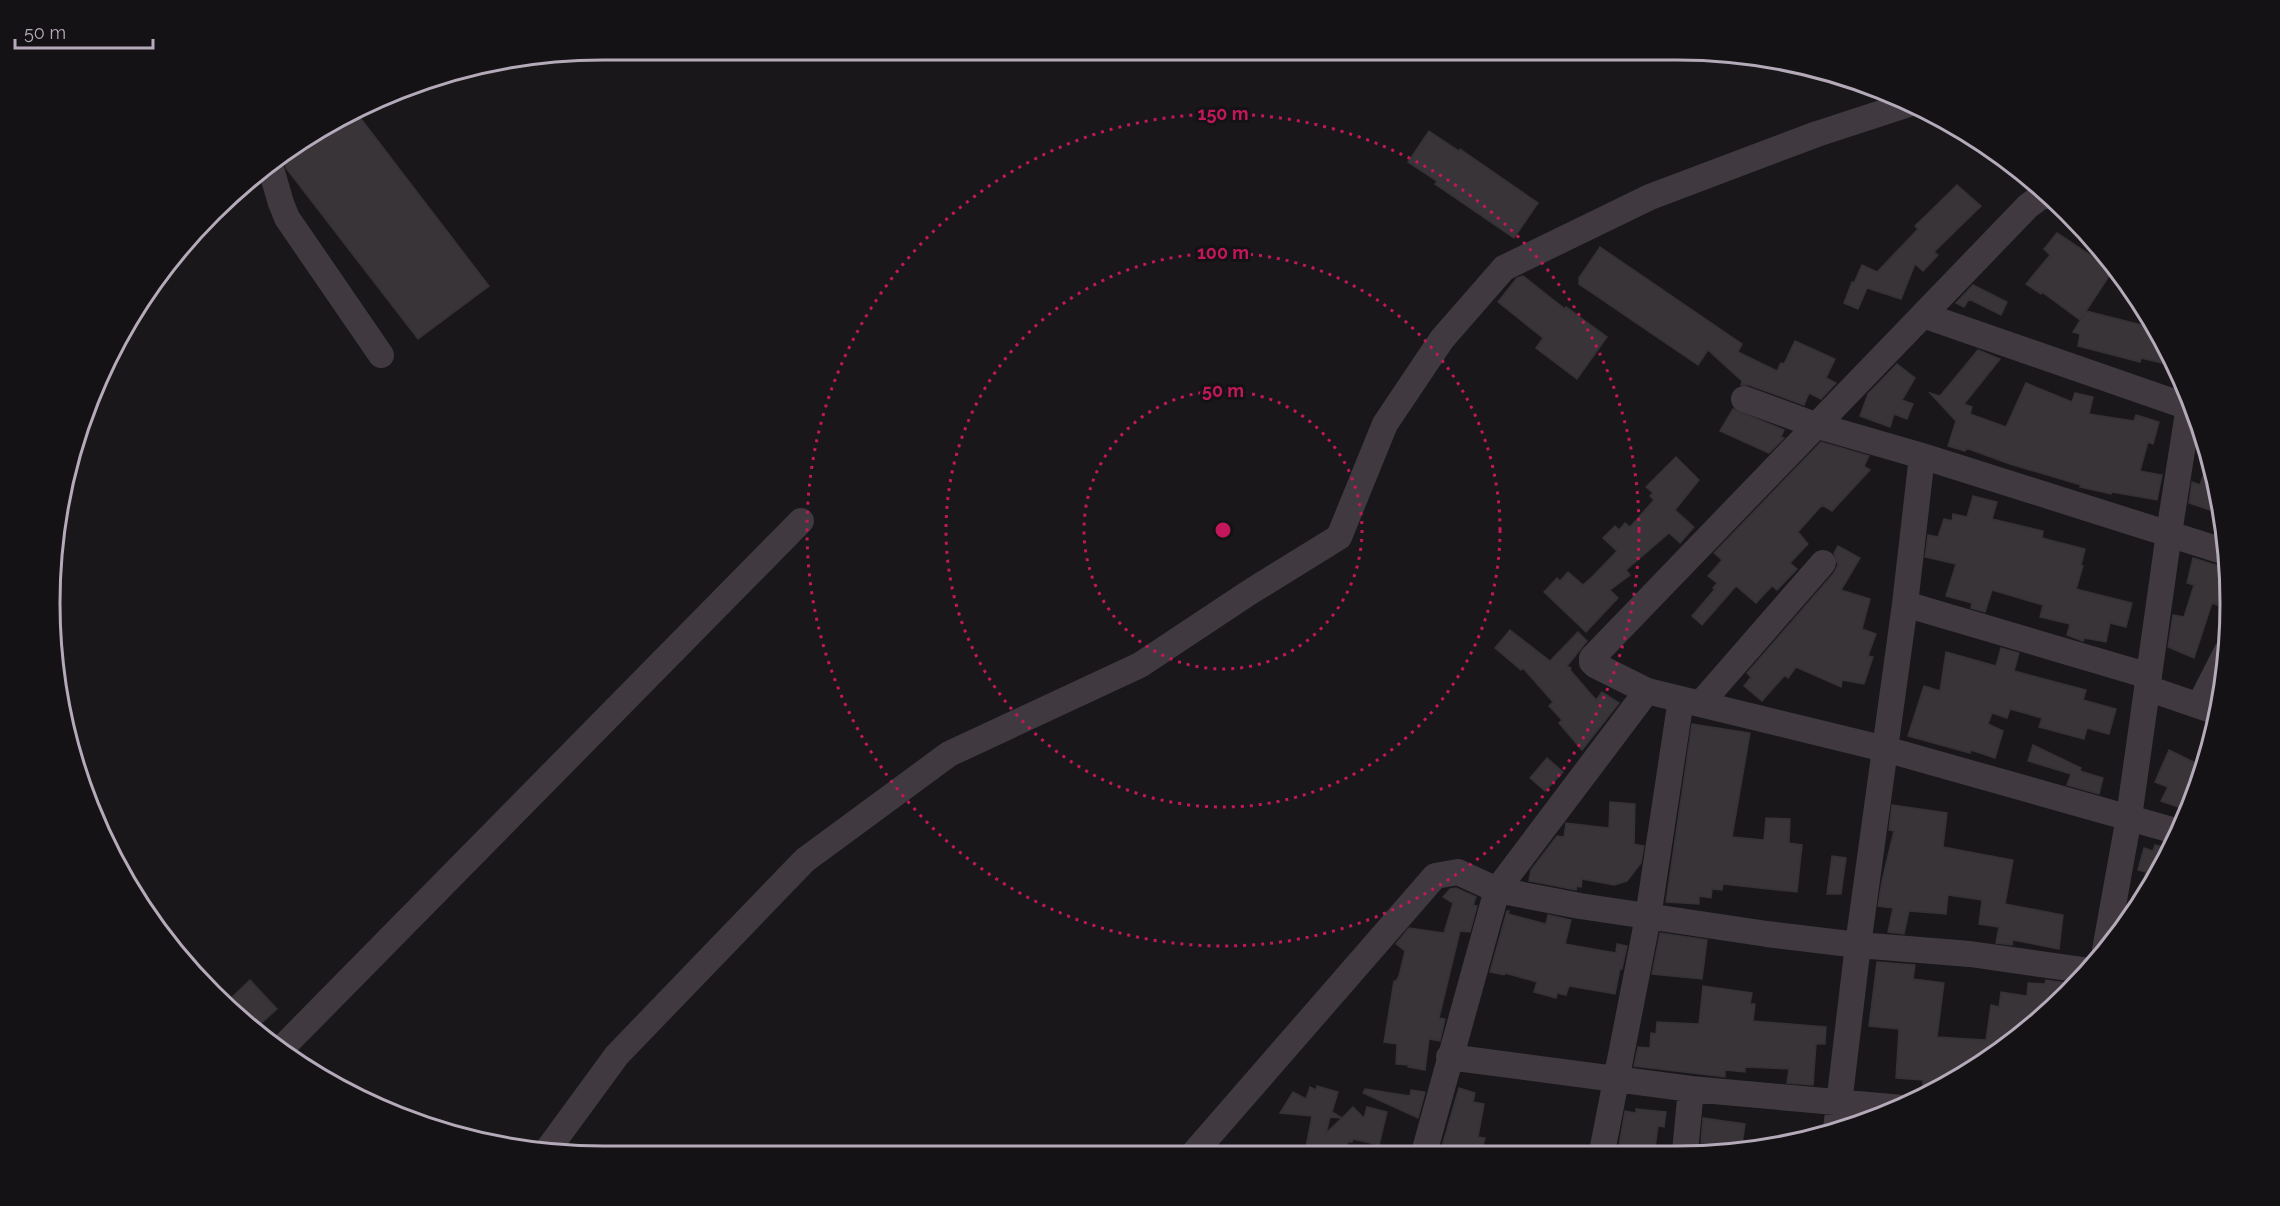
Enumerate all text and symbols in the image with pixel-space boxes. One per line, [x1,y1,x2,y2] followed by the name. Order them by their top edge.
[15,12,153,50] scale bar
[24,22,66,43] text: 50 m
[1198,103,1249,124] text: 150 m
[1197,242,1249,263] text: 100 m
[1202,380,1244,401] text: 50 m
[1213,520,1233,540] centre of rings

